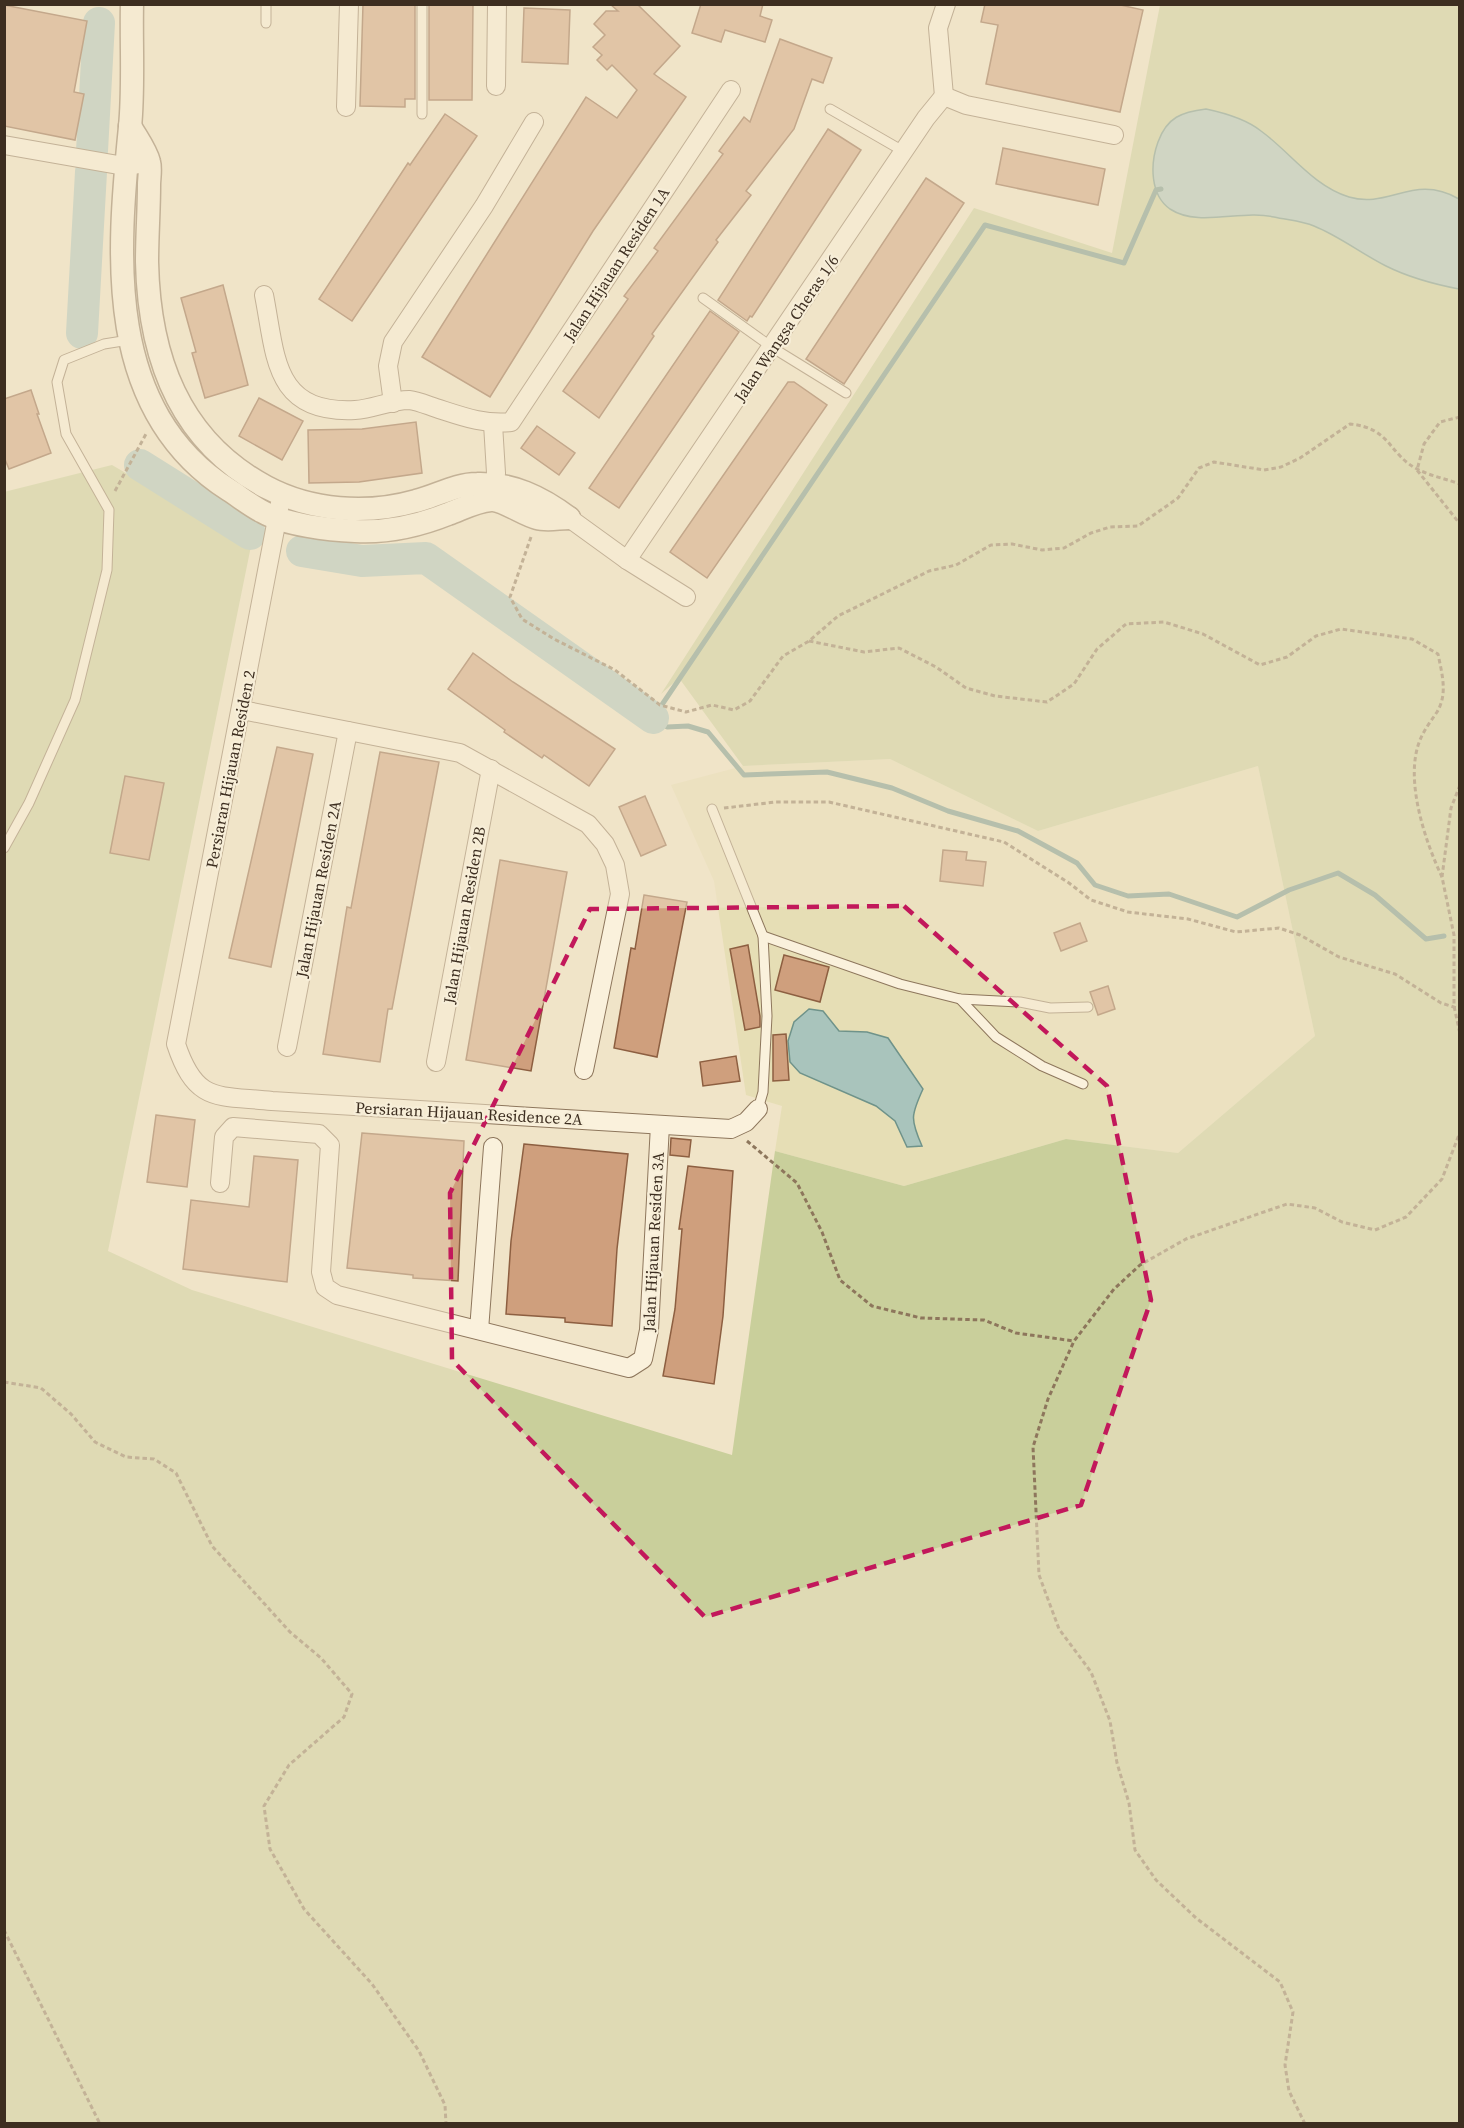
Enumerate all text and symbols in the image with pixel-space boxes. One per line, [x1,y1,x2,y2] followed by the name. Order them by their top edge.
[557,182,674,346] street label: Jalan Hijauan Residen 1A
[728,250,843,407] street label: Jalan Wangsa Cheras 1/6
[200,668,260,870] street label: Persiaran Hijauan Residen 2
[290,798,346,980] street label: Jalan Hijauan Residen 2A
[437,825,490,1006] street label: Jalan Hijauan Residen 2B
[355,1096,584,1130] street label: Persiaran Hijauan Residence 2A
[637,1151,669,1333] street label: Jalan Hijauan Residen 3A

